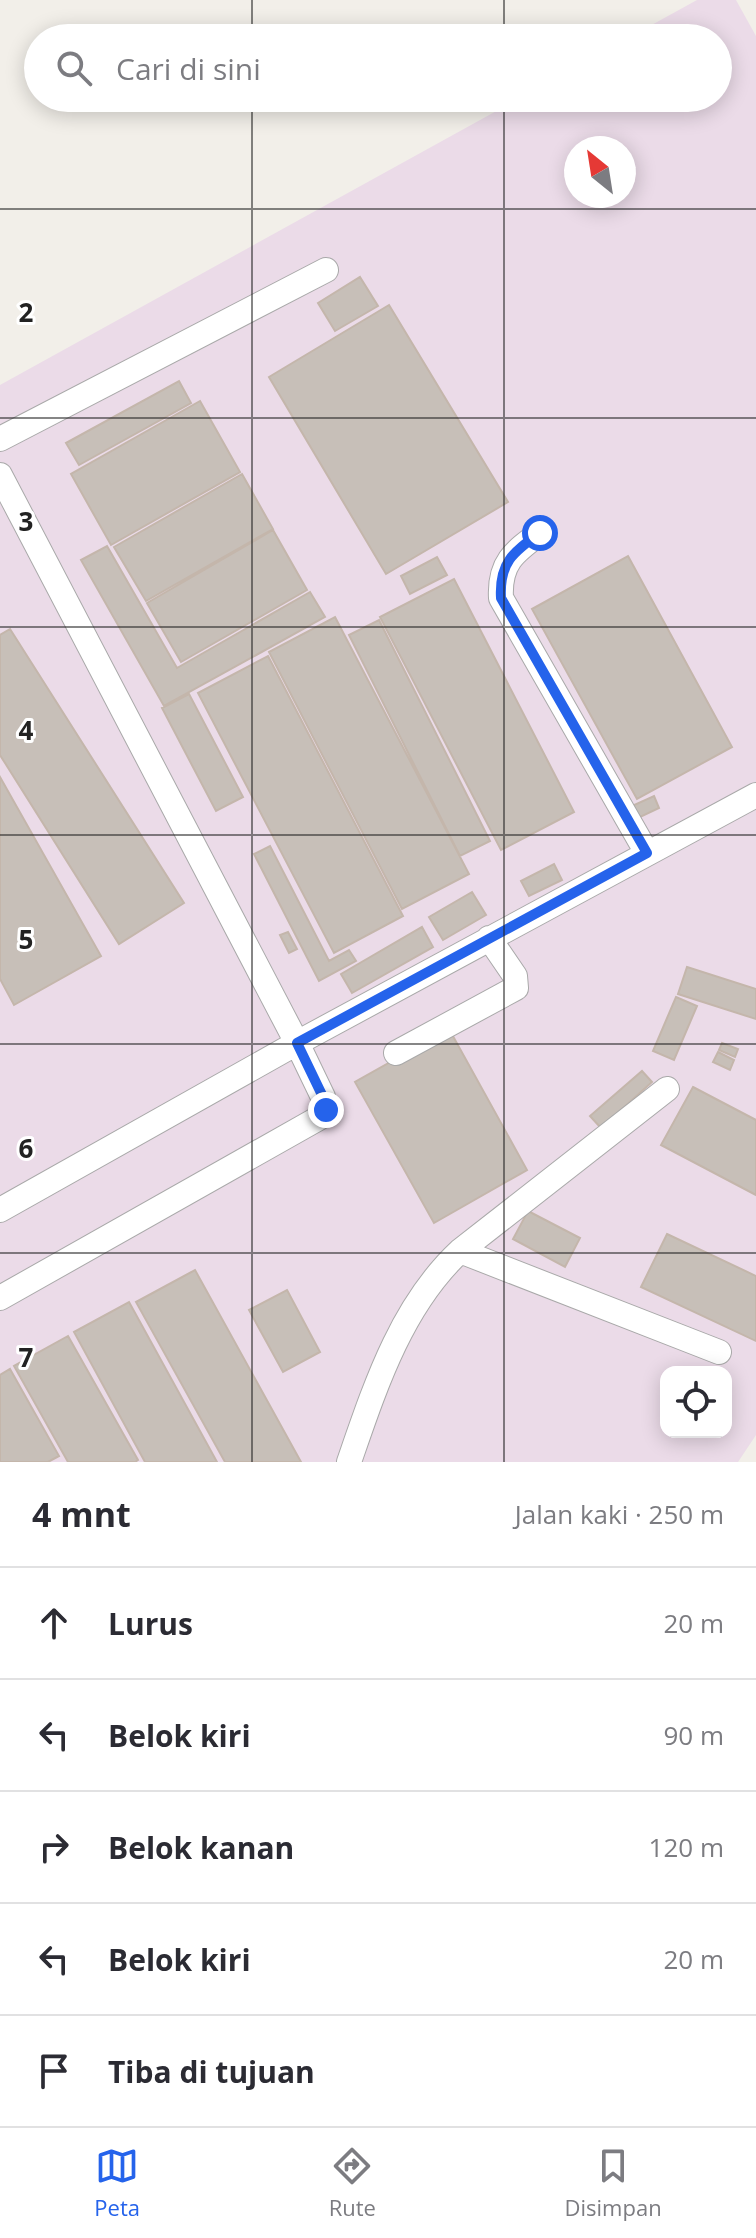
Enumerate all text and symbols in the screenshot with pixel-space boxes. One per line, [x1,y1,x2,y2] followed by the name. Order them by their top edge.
[24,24,732,112] search box
[52,46,96,90] icon: search
[116,48,261,89] text: Cari di sini
[564,136,636,208] north arrow
[19,294,34,330] text: 2
[19,503,33,539] text: 3
[522,515,558,551] route start
[19,712,34,748] text: 4
[19,921,33,957] text: 5
[308,1092,344,1128] route end
[19,1130,34,1166] text: 6
[19,1339,34,1375] text: 7
[660,1366,732,1438] map controls
[660,1366,732,1438] button: locate
[32,1491,131,1537] text: 4 mnt
[515,1496,724,1532] text: Jalan kaki · 250 m
[32,1601,76,1645] icon: ahead
[108,1603,193,1644] text: Lurus
[663,1605,724,1641] text: 20 m
[32,1713,76,1757] icon: left
[108,1715,251,1756] text: Belok kiri
[663,1717,724,1753] text: 90 m
[32,1825,76,1869] icon: right
[108,1827,294,1868] text: Belok kanan
[649,1829,724,1865] text: 120 m
[32,1937,76,1981] icon: left
[108,1939,251,1980] text: Belok kiri
[663,1941,724,1977] text: 20 m
[32,2049,76,2093] icon: arrive
[108,2051,315,2092] text: Tiba di tujuan
[94,2144,140,2222] tab: Peta
[329,2144,376,2222] tab: Rute
[565,2144,662,2222] tab: Disimpan

